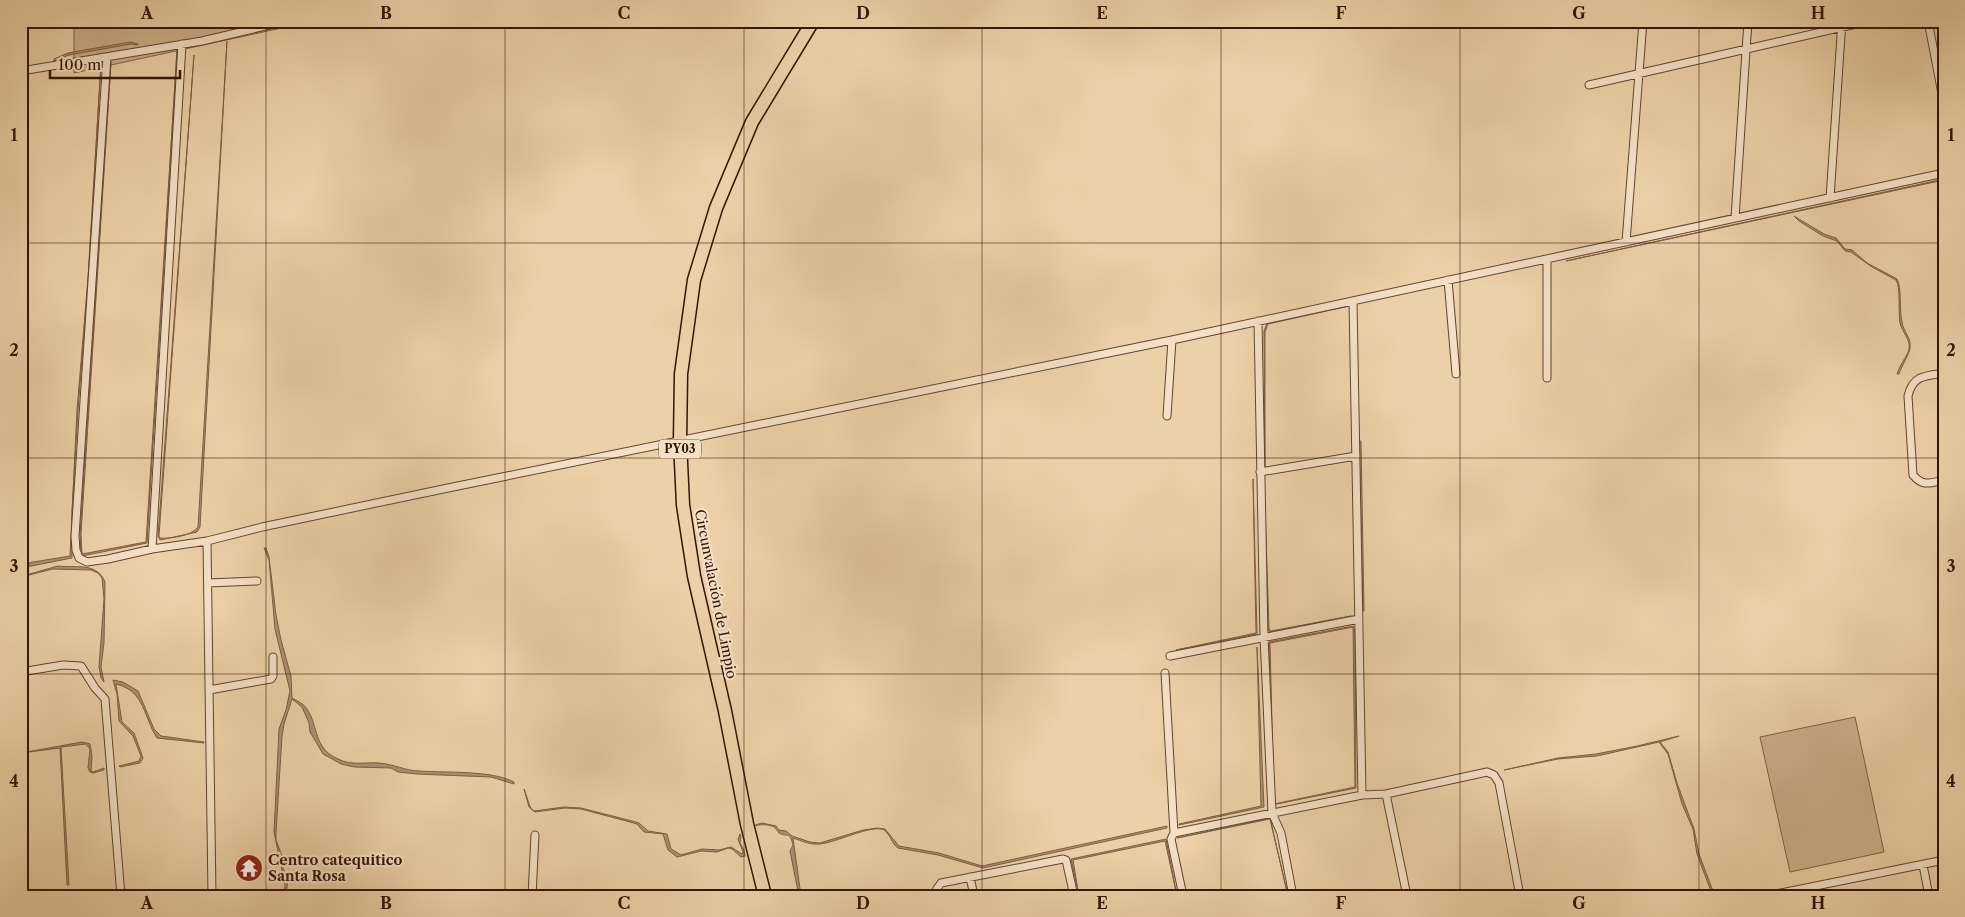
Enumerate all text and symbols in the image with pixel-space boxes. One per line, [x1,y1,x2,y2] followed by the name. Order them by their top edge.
[140,3,154,23] text: A
[380,3,392,23] text: B
[618,3,630,23] text: C
[856,3,870,23] text: D
[1096,3,1108,23] text: E
[1336,3,1347,23] text: F
[1572,3,1586,23] text: G
[1811,3,1825,23] text: H
[50,48,180,80] scale bar
[58,55,101,74] text: 100 m
[10,125,18,145] text: 1
[1947,125,1955,145] text: 1
[9,340,19,360] text: 2
[1946,340,1956,360] text: 2
[659,439,701,458] road number: PY03
[691,508,741,680] street label: Circunvalación de Limpio
[9,556,19,576] text: 3
[1946,556,1956,576] text: 3
[9,771,19,791] text: 4
[1946,771,1956,791] text: 4
[268,851,403,885] place label: Centro catequitico Santa Rosa
[234,853,264,883] temple icon: Centro catequitico Santa Rosa
[140,893,154,913] text: A
[380,893,392,913] text: B
[618,893,630,913] text: C
[856,893,870,913] text: D
[1096,893,1108,913] text: E
[1336,893,1347,913] text: F
[1572,893,1586,913] text: G
[1811,893,1825,913] text: H

